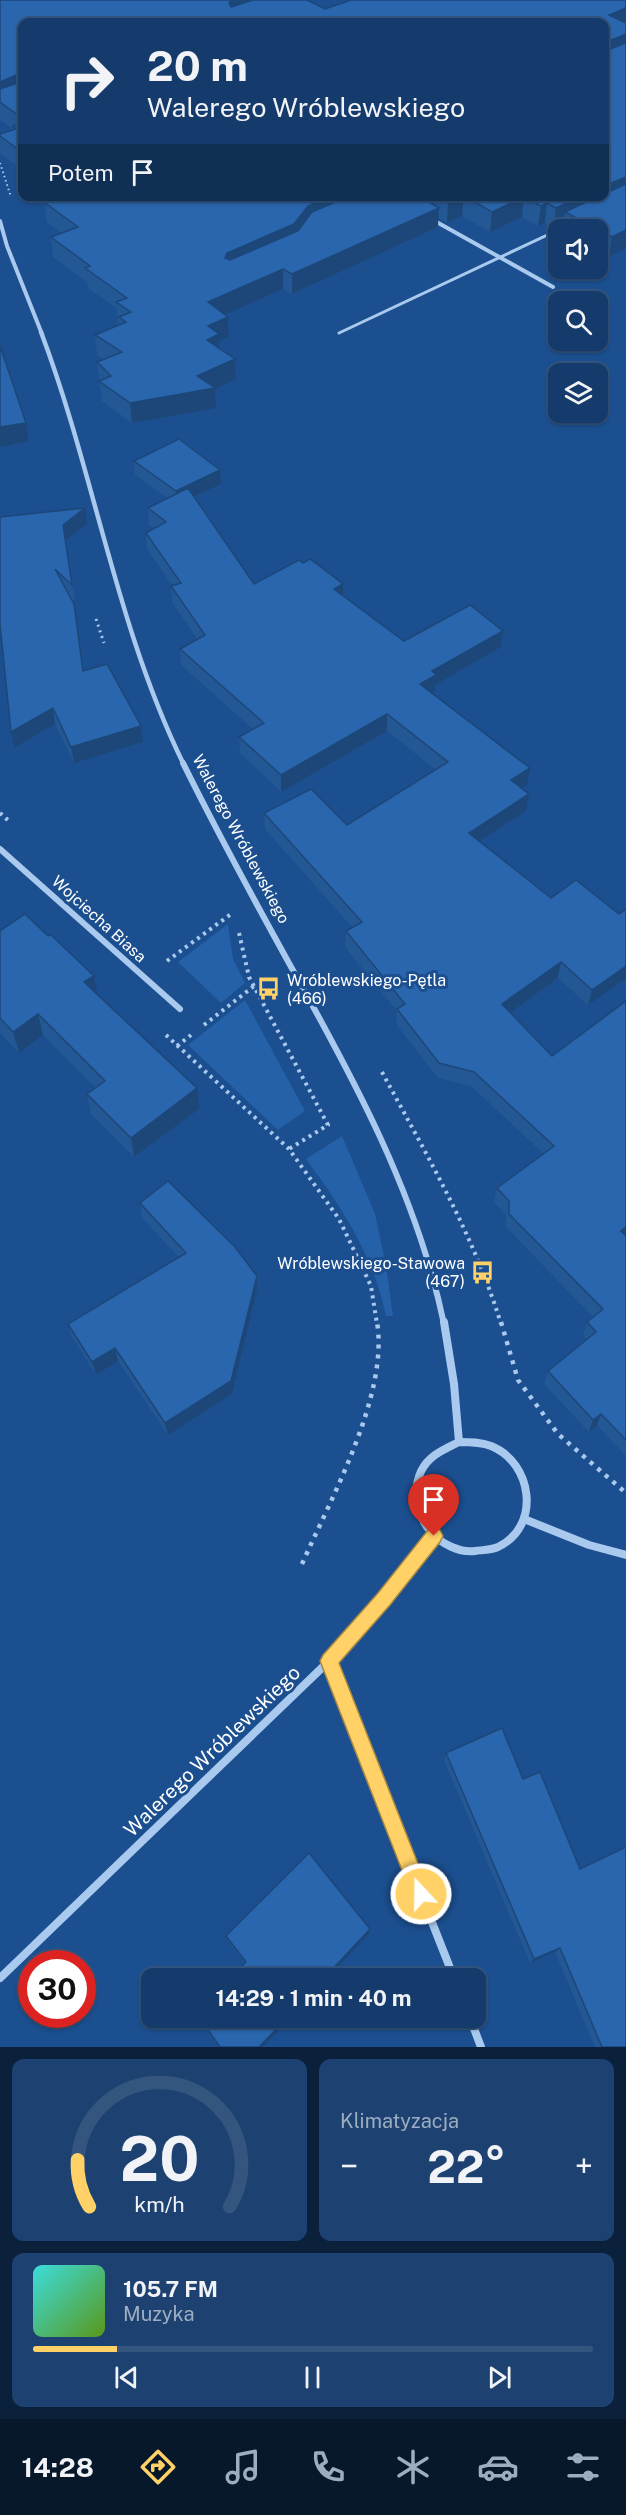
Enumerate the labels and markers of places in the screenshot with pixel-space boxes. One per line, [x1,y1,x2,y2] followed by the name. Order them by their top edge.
[287,971,446,1008] place label: Wróblewskiego-Pętla (466)
[256,976,282,1002] bus stop icon: Wróblewskiego-Pętla (466)
[277,1254,465,1291] place label: Wróblewskiego-Stawowa (467)
[470,1259,496,1285] bus stop icon: Wróblewskiego-Stawowa (467)
[408,1474,459,1536] pin

